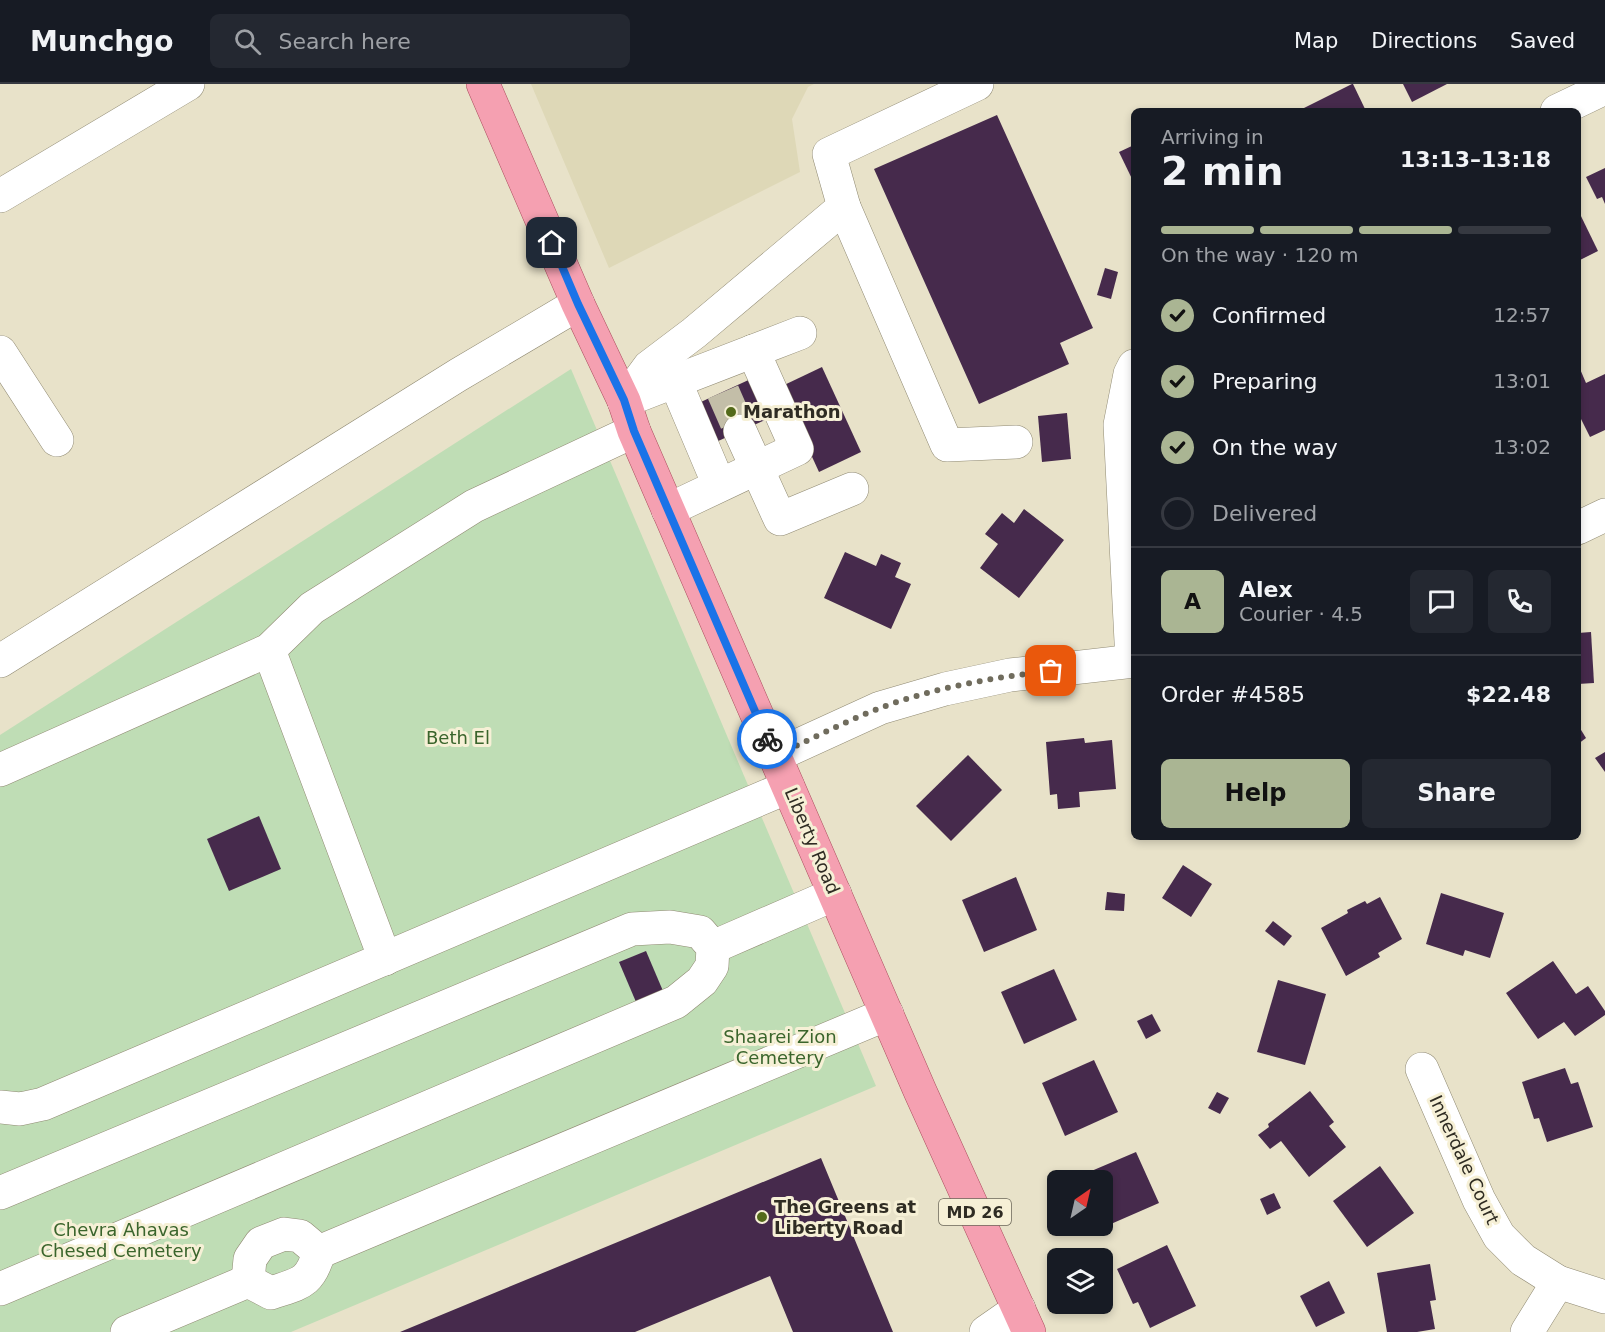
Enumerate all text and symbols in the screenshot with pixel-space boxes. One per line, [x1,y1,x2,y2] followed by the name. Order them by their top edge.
[210,14,630,68] search box
[30,25,174,58] text: Munchgo
[231,25,264,58] icon: search
[279,29,411,54] text: Search here
[1294,29,1338,53] text: Map
[1371,29,1477,53] text: Directions
[1510,29,1575,53] text: Saved
[1161,125,1264,149] text: Arriving in
[1400,147,1551,172] text: 13:13–13:18
[1161,149,1283,194] text: 2 min
[526,217,577,268] pin
[535,226,568,259] icon: home
[1161,243,1359,267] text: On the way · 120 m
[1161,299,1194,332] icon: check
[1212,303,1326,328] text: Confirmed
[1493,303,1551,327] text: 12:57
[1161,365,1194,398] icon: check
[1212,369,1318,394] text: Preparing
[1493,369,1551,393] text: 13:01
[743,401,841,422] place label: Marathon
[724,405,738,419] marker: Marathon
[1161,431,1194,464] icon: check
[1212,435,1338,460] text: On the way
[1493,435,1551,459] text: 13:02
[1212,501,1317,526] text: Delivered
[1410,570,1473,633] button: chat
[1488,570,1551,633] button: phone
[1239,577,1293,602] text: Alex
[1184,589,1201,614] text: A
[1239,602,1363,626] text: Courier · 4.5
[1025,645,1076,696] pin
[1034,654,1067,687] icon: bag
[1161,682,1305,707] text: Order #4585
[1466,682,1551,707] text: $22.48
[737,709,797,769] courier
[751,723,784,756] icon: bike
[426,727,490,748] park label: Beth El
[1161,759,1350,828] button: Help
[1362,759,1551,828] button: Share
[781,784,844,897] street label: Liberty Road
[723,1026,837,1068] park label: Shaarei Zion Cemetery
[1425,1092,1504,1228] street label: Innerdale Court
[1047,1170,1113,1236] north arrow
[1047,1170,1113,1314] map controls
[774,1196,917,1238] place label: The Greens at Liberty Road
[939,1199,1011,1225] road number: MD 26
[755,1210,769,1224] marker: The Greens at Liberty Road
[40,1219,202,1261] park label: Chevra Ahavas Chesed Cemetery
[1047,1248,1113,1314] button: layers

